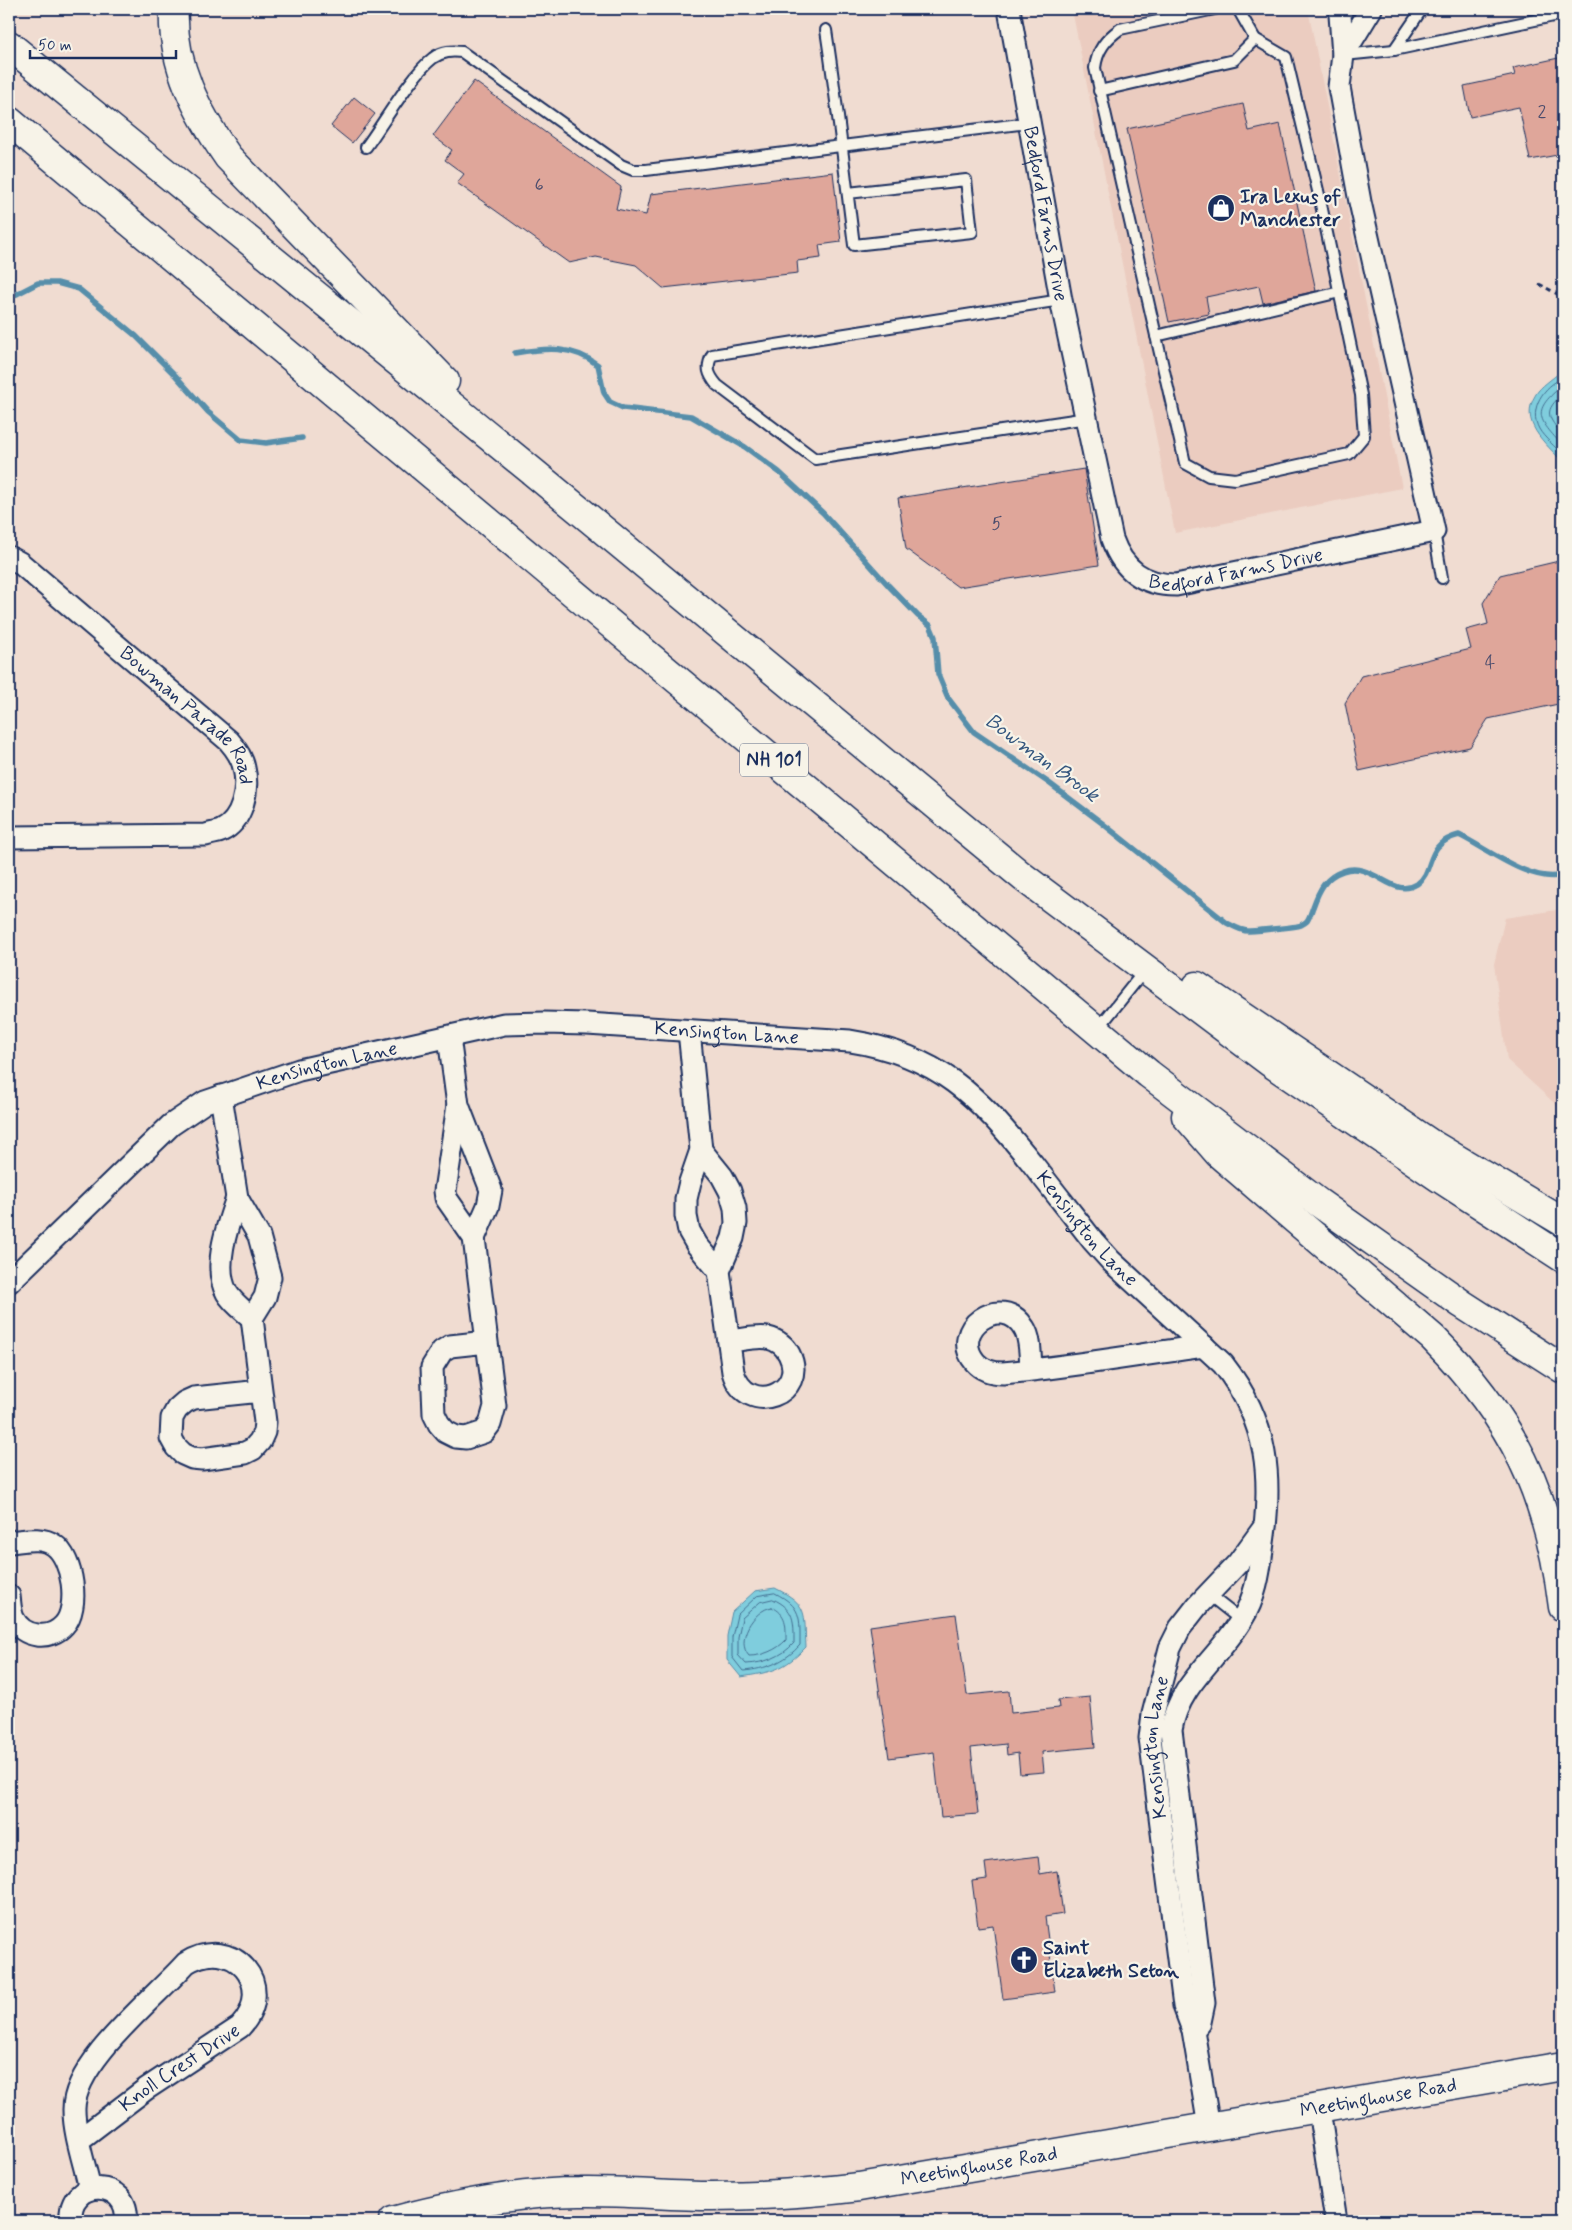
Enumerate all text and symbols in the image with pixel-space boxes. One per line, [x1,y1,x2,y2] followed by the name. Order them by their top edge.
[30,28,176,60] scale bar
[38,36,72,56] text: 50 m
[1538,100,1547,124] house number: 2
[1017,124,1074,303] street label: Bedford Farms Drive
[534,173,544,197] house number: 6
[1240,184,1341,234] place label: Ira Lexus of Manchester
[1206,193,1236,223] shop icon: Ira Lexus of Manchester
[992,512,1003,536] house number: 5
[1145,541,1325,599] street label: Bedford Farms Drive
[114,640,259,785] street label: Bowman Parade Road
[1485,651,1495,675] house number: 4
[979,707,1106,810] water label: Bowman Brook
[740,744,808,776] road number: NH 101
[654,1015,800,1051] street label: Kensington Lane
[253,1035,400,1097] street label: Kensington Lane
[1030,1165,1144,1293] street label: Kensington Lane
[1136,1673,1176,1821] street label: Kensington Lane
[1043,1935,1179,1985] place label: Saint Elizabeth Seton
[1009,1945,1039,1975] church icon: Saint Elizabeth Seton
[114,2017,245,2118] street label: Knoll Crest Drive
[1298,2071,1459,2125] street label: Meetinghouse Road
[899,2140,1060,2193] street label: Meetinghouse Road

